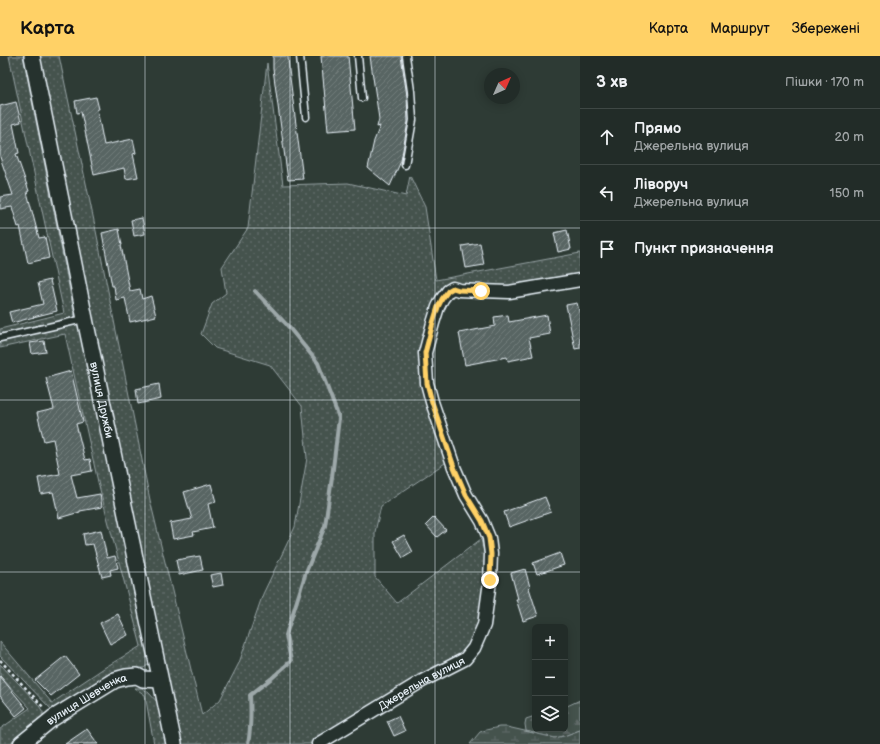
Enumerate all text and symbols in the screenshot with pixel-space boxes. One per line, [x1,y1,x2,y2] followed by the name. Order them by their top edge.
[20,17,74,40] text: Карта
[649,20,688,37] text: Карта
[710,20,770,37] text: Маршрут
[792,20,860,37] text: Збережені
[484,68,520,104] north arrow
[596,72,628,92] text: 3 хв
[785,74,864,90] text: Пішки · 170 m
[634,119,681,138] text: Прямо
[596,126,618,148] icon: ahead
[834,129,864,145] text: 20 m
[634,138,749,154] text: Джерельна вулиця
[634,175,688,194] text: Ліворуч
[596,182,618,204] icon: left
[830,185,864,201] text: 150 m
[634,194,749,210] text: Джерельна вулиця
[596,238,618,260] icon: arrive
[634,239,774,258] text: Пункт призначення
[472,282,490,300] route start
[87,361,116,439] street label: вулиця Дружби
[481,571,499,589] route end
[532,624,568,732] map controls
[532,624,568,660] button: +
[376,654,467,713] street label: Джерельна вулиця
[532,660,568,696] button: −
[44,671,129,728] street label: вулиця Шевченка
[532,696,568,732] button: layers

